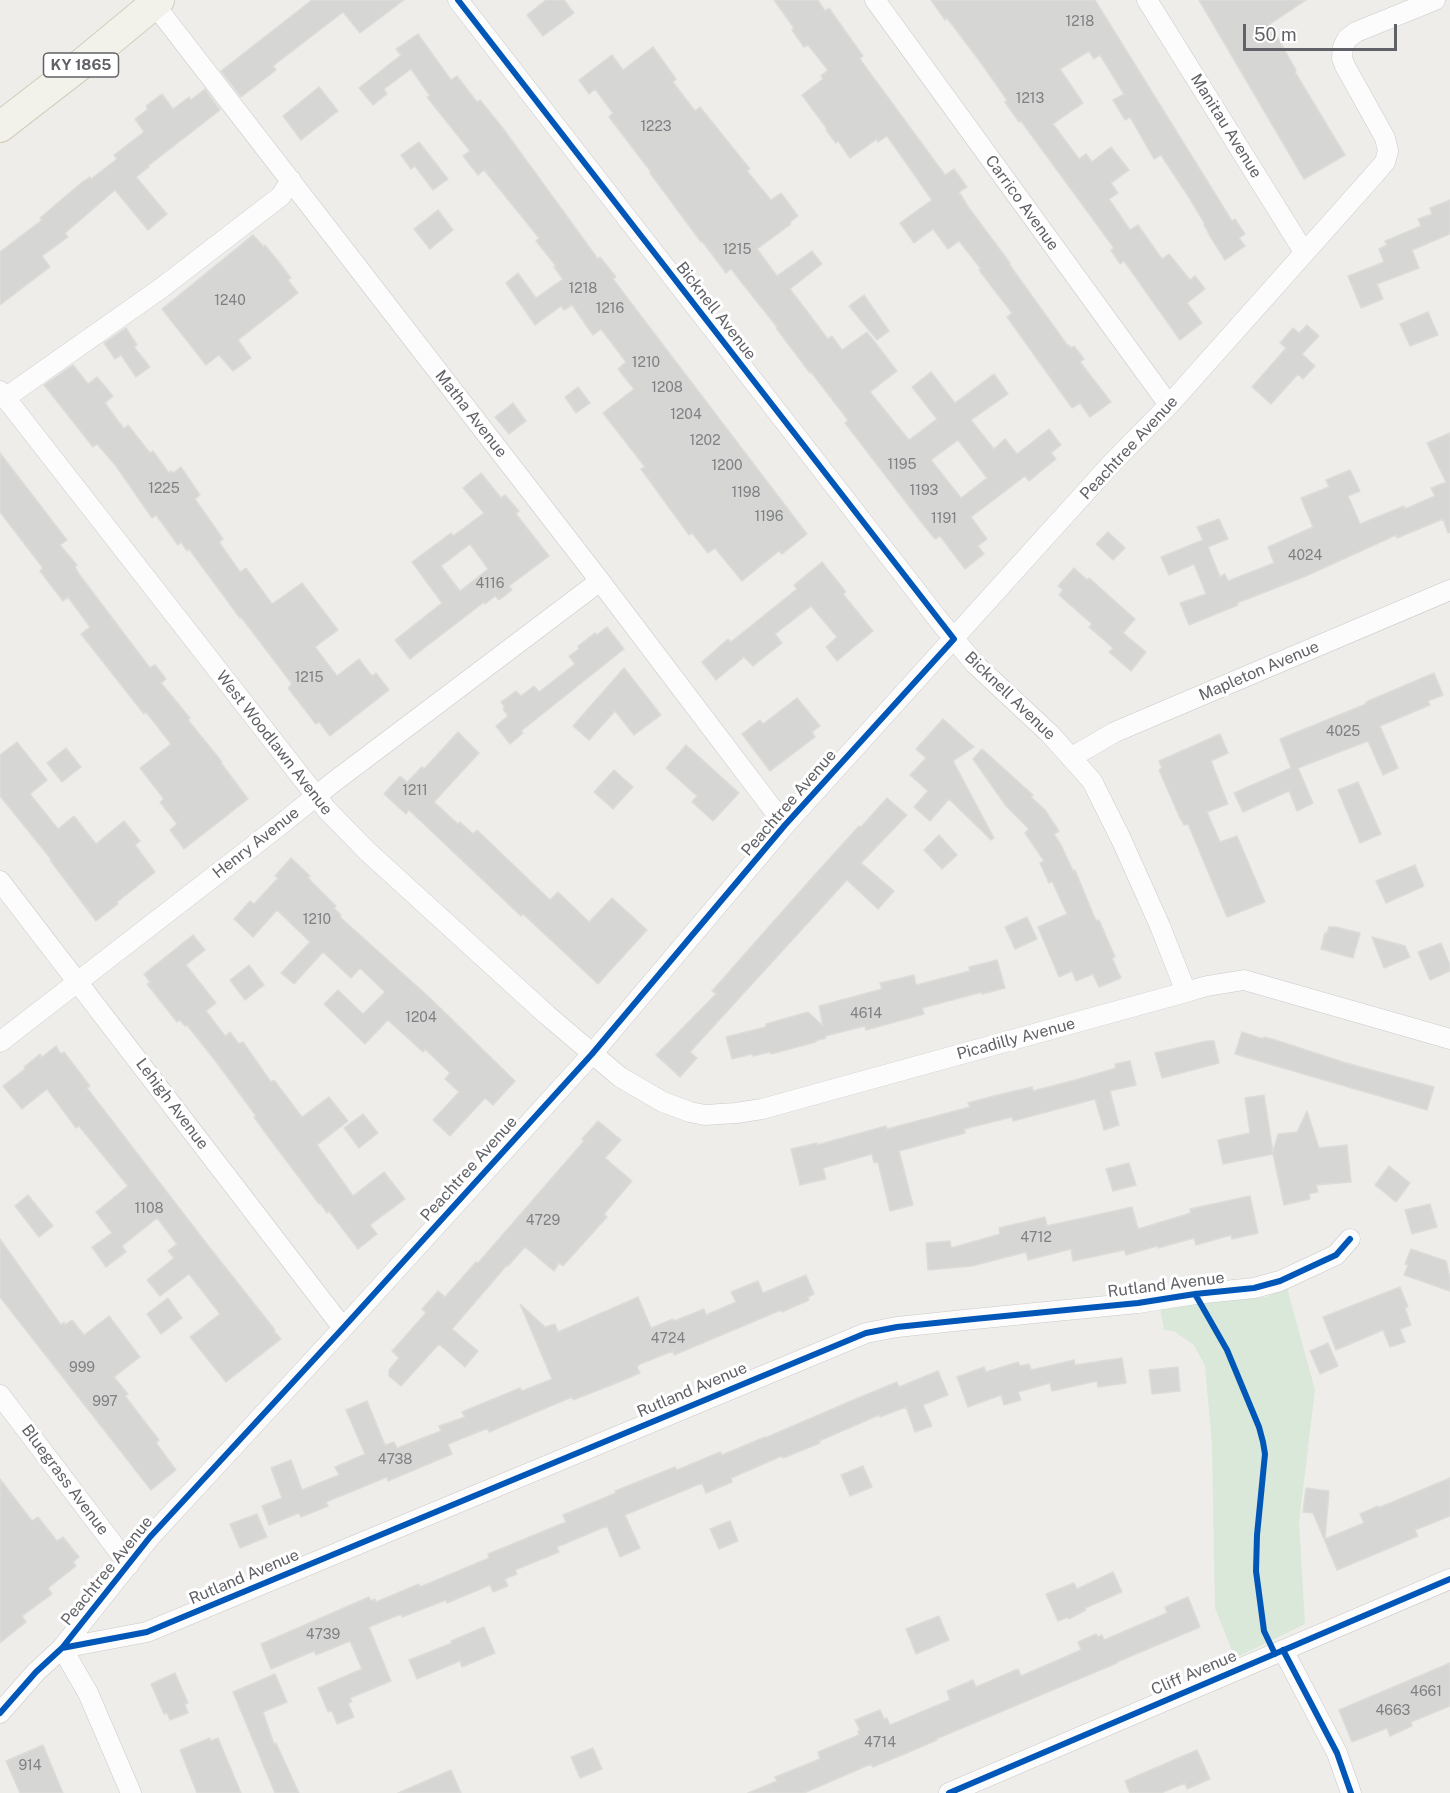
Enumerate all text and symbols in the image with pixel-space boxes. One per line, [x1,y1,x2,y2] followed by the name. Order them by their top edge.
[1246,12,1400,50] scale bar
[1066,14,1094,30] house number: 1218
[1254,24,1297,45] text: 50 m
[44,53,118,77] road number: KY 1865
[1186,70,1266,182] street label: Manitau Avenue
[1016,91,1044,107] house number: 1213
[640,119,672,135] house number: 1223
[981,152,1063,254] street label: Carrico Avenue
[723,242,751,258] house number: 1215
[672,258,760,364] street label: Bicknell Avenue
[569,281,597,297] house number: 1218
[214,293,246,309] house number: 1240
[596,301,624,317] house number: 1216
[632,355,660,371] house number: 1210
[431,366,511,462] street label: Matha Avenue
[651,380,683,396] house number: 1208
[1076,392,1182,504] street label: Peachtree Avenue
[670,407,702,423] house number: 1204
[690,433,720,449] house number: 1202
[887,457,917,473] house number: 1195
[711,458,743,474] house number: 1200
[148,481,180,497] house number: 1225
[910,483,938,499] house number: 1193
[731,485,761,501] house number: 1198
[755,509,783,525] house number: 1196
[931,511,957,527] house number: 1191
[1288,548,1322,564] house number: 4024
[476,576,504,592] house number: 4116
[1196,637,1322,705] street label: Mapleton Avenue
[961,648,1059,744] street label: Bicknell Avenue
[212,667,336,819] street label: West Woodlawn Avenue
[295,670,323,686] house number: 1215
[1326,724,1360,740] house number: 4025
[738,746,840,860] street label: Peachtree Avenue
[402,783,428,799] house number: 1211
[209,803,303,883] street label: Henry Avenue
[303,912,331,928] house number: 1210
[850,1006,882,1022] house number: 4614
[405,1010,437,1026] house number: 1204
[955,1014,1077,1064] street label: Picadilly Avenue
[131,1055,213,1153] street label: Lehigh Avenue
[417,1113,521,1225] street label: Peachtree Avenue
[135,1201,163,1217] house number: 1108
[526,1213,560,1229] house number: 4729
[1020,1230,1052,1246] house number: 4712
[1107,1268,1225,1302] street label: Rutland Avenue
[651,1331,685,1347] house number: 4724
[634,1358,750,1422] street label: Rutland Avenue
[69,1360,95,1376] house number: 999
[92,1394,118,1410] house number: 997
[17,1421,113,1539] street label: Bluegrass Avenue
[378,1452,412,1468] house number: 4738
[57,1513,157,1629] street label: Peachtree Avenue
[186,1545,302,1609] street label: Rutland Avenue
[306,1627,340,1643] house number: 4739
[1148,1646,1240,1700] street label: Cliff Avenue
[1410,1684,1442,1700] house number: 4661
[1376,1703,1410,1719] house number: 4663
[864,1735,896,1751] house number: 4714
[18,1758,42,1774] house number: 914

